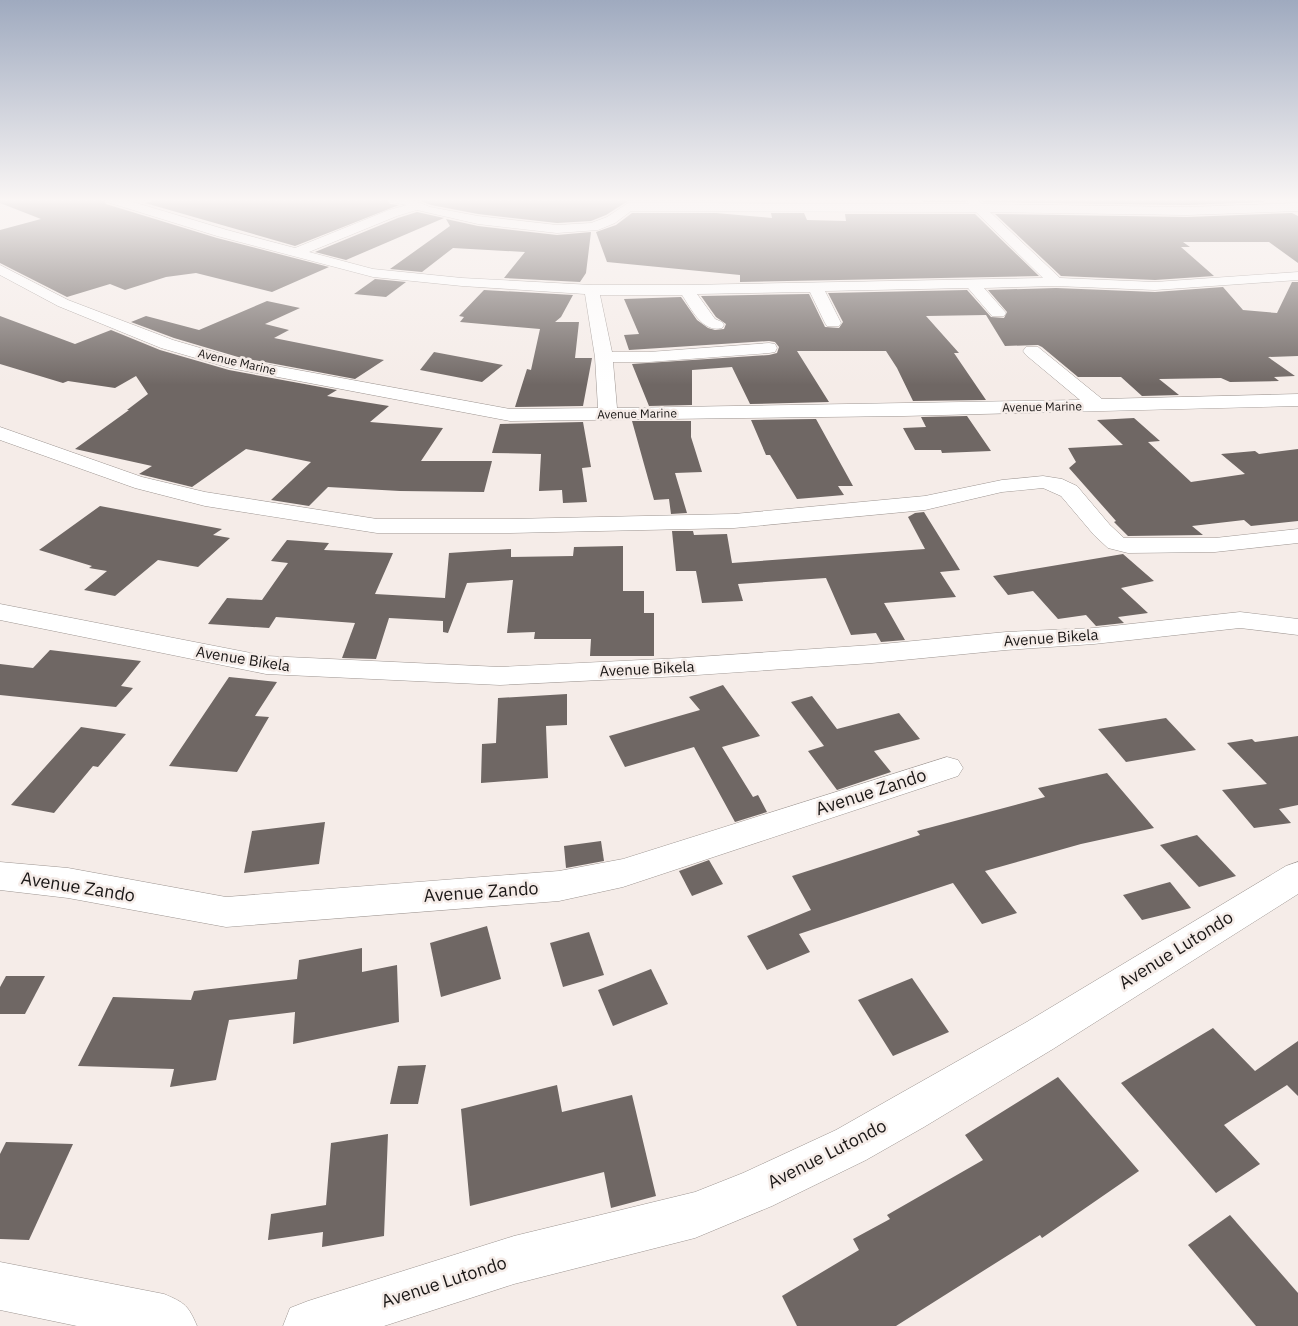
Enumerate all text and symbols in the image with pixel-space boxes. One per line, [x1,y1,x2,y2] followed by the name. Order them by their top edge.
[197,345,278,378] street label: Avenue Marine
[1002,398,1082,415] street label: Avenue Marine
[597,405,677,422] street label: Avenue Marine
[1003,625,1099,650] street label: Avenue Bikela
[195,642,292,675] street label: Avenue Bikela
[599,657,695,680] street label: Avenue Bikela
[813,763,929,820] street label: Avenue Zando
[19,866,137,907] street label: Avenue Zando
[423,876,539,907] street label: Avenue Zando
[1114,905,1237,994] street label: Avenue Lutondo
[763,1114,890,1193] street label: Avenue Lutondo
[378,1250,509,1313] street label: Avenue Lutondo

